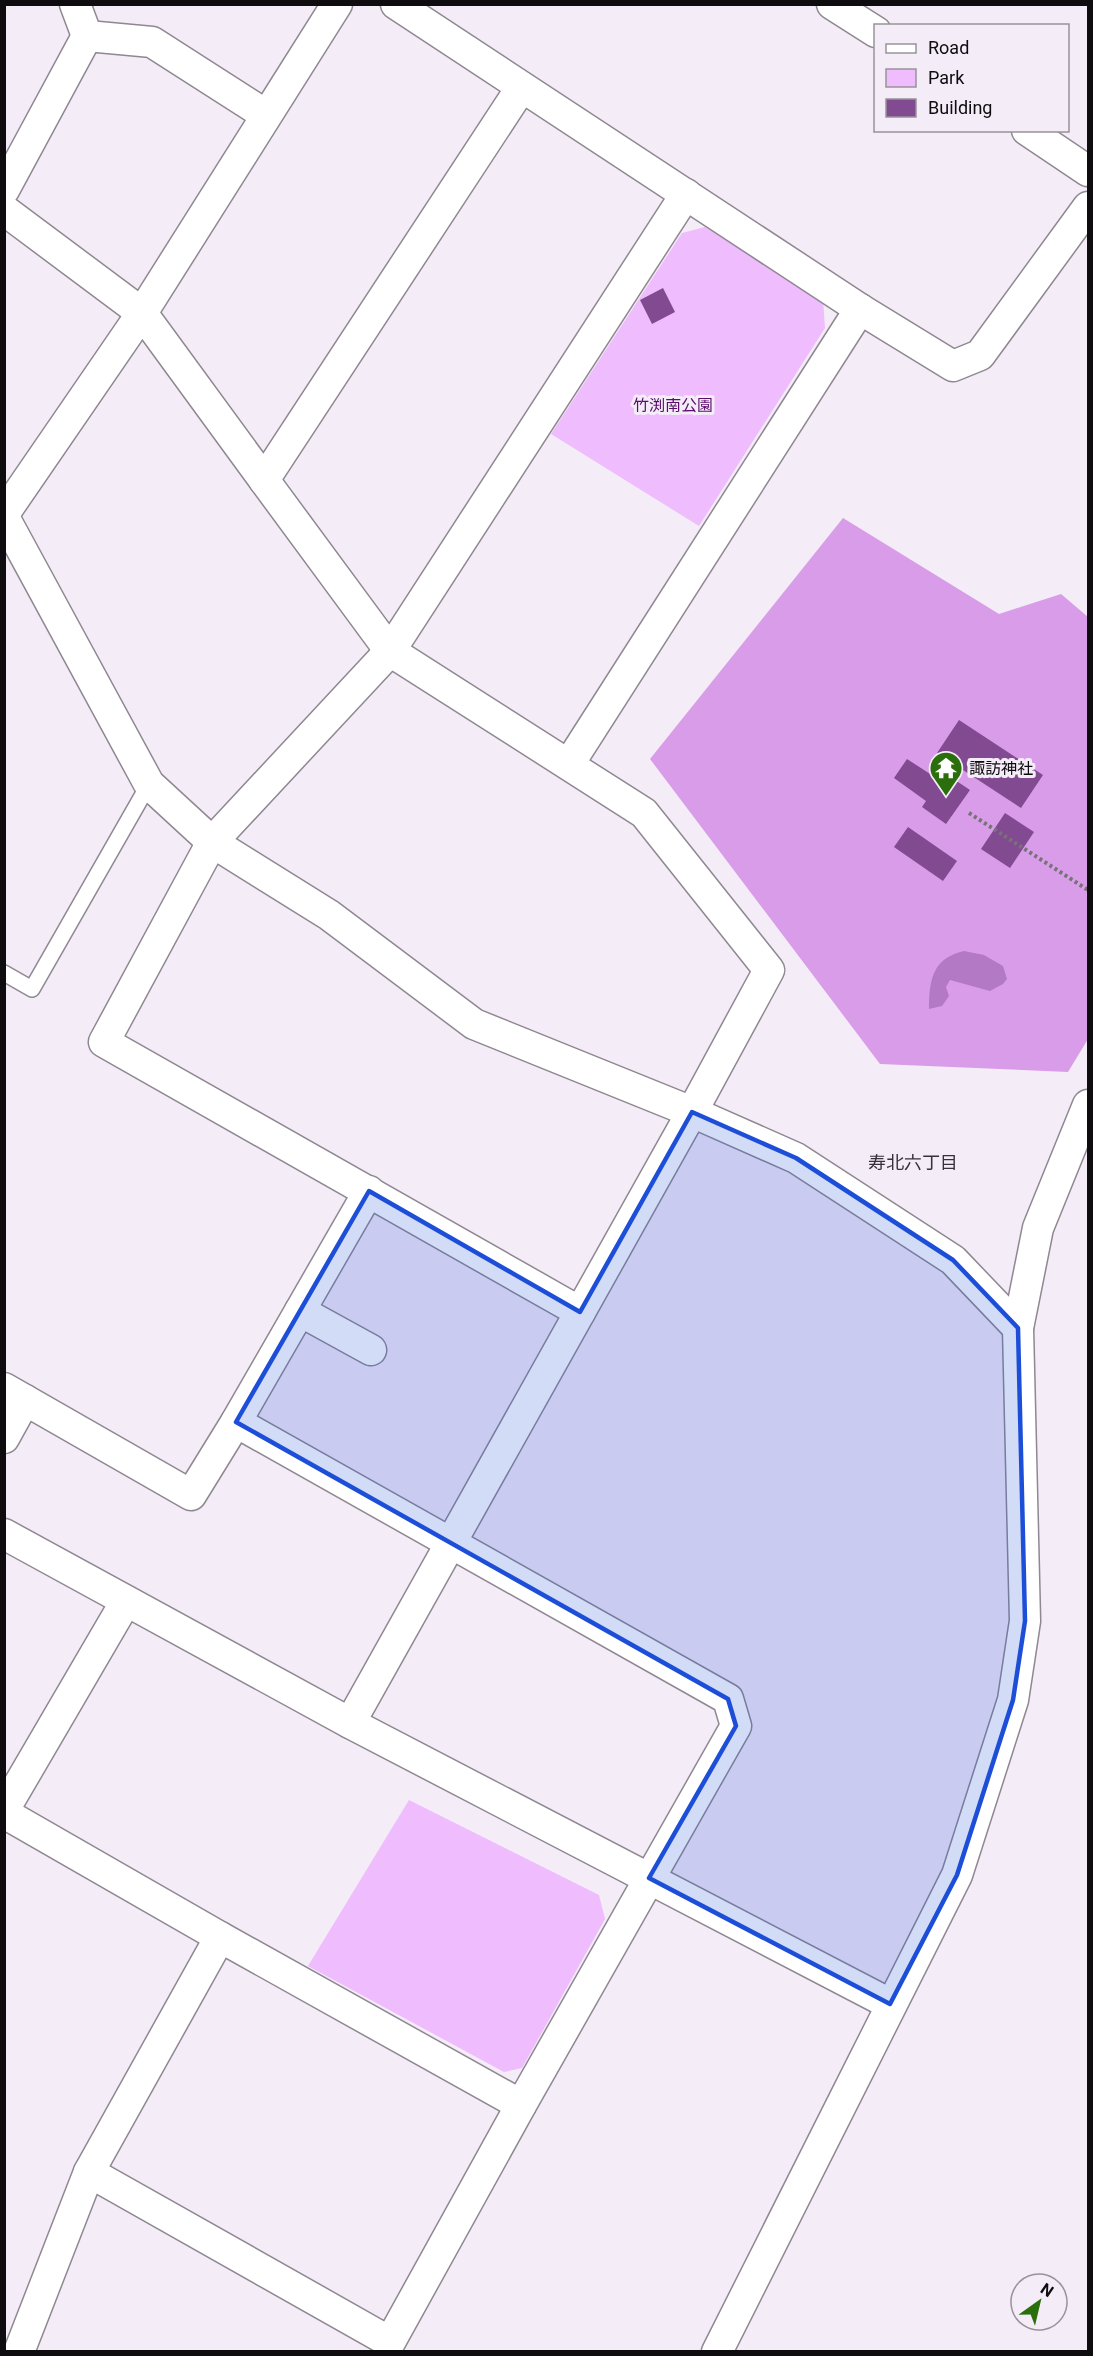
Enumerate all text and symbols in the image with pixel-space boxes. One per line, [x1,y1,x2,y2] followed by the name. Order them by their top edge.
[874,24,1069,132] legend
[928,37,969,58] text: Road
[928,67,965,88] text: Park
[928,97,992,118] text: Building
[633,396,713,415] park label: 竹渕南公園
[928,750,964,797] temple icon: 諏訪神社
[969,759,1033,778] place label: 諏訪神社
[868,1152,958,1173] district label: 寿北六丁目
[1009,2272,1069,2332] north arrow
[1037,2279,1057,2301] text: N

